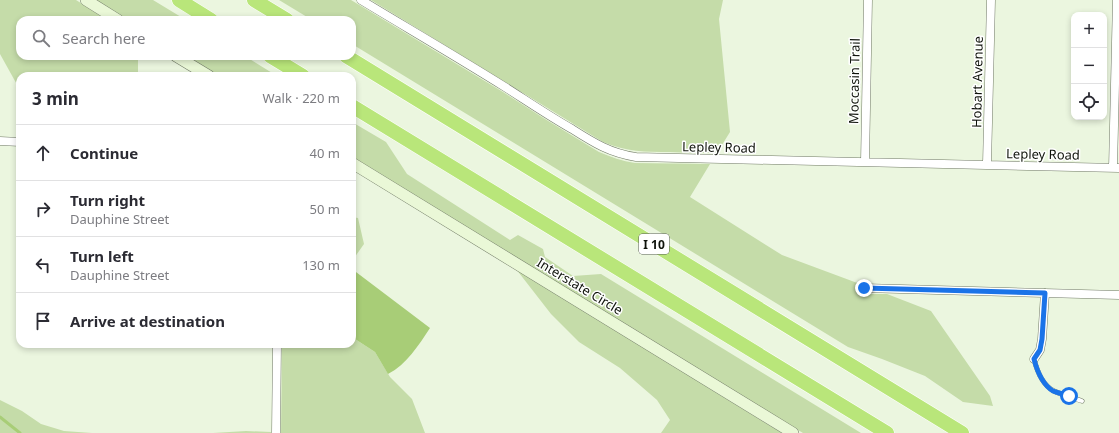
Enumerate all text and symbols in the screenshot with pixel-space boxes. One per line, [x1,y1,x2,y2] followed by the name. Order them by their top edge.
[1071,12,1107,120] map controls
[1071,12,1107,48] button: +
[16,16,356,60] search box
[30,27,52,49] icon: search
[62,28,145,48] text: Search here
[967,36,987,128] street label: Hobart Avenue
[844,38,864,124] street label: Moccasin Trail
[1071,48,1107,84] button: −
[1071,84,1107,120] button: locate
[32,87,79,110] text: 3 min
[262,89,340,107] text: Walk · 220 m
[682,137,756,157] street label: Lepley Road
[32,142,54,164] icon: ahead
[70,143,138,163] text: Continue
[310,144,340,162] text: 40 m
[1006,144,1080,164] street label: Lepley Road
[70,190,145,210] text: Turn right
[32,198,54,220] icon: right
[310,200,340,218] text: 50 m
[70,210,169,228] text: Dauphine Street
[639,234,669,254] road number: I 10
[70,246,134,266] text: Turn left
[534,253,626,319] street label: Interstate Circle
[32,254,54,276] icon: left
[302,256,340,274] text: 130 m
[70,266,169,284] text: Dauphine Street
[855,279,873,297] route end
[32,310,54,332] icon: arrive
[70,311,225,331] text: Arrive at destination
[1060,387,1078,405] route start

